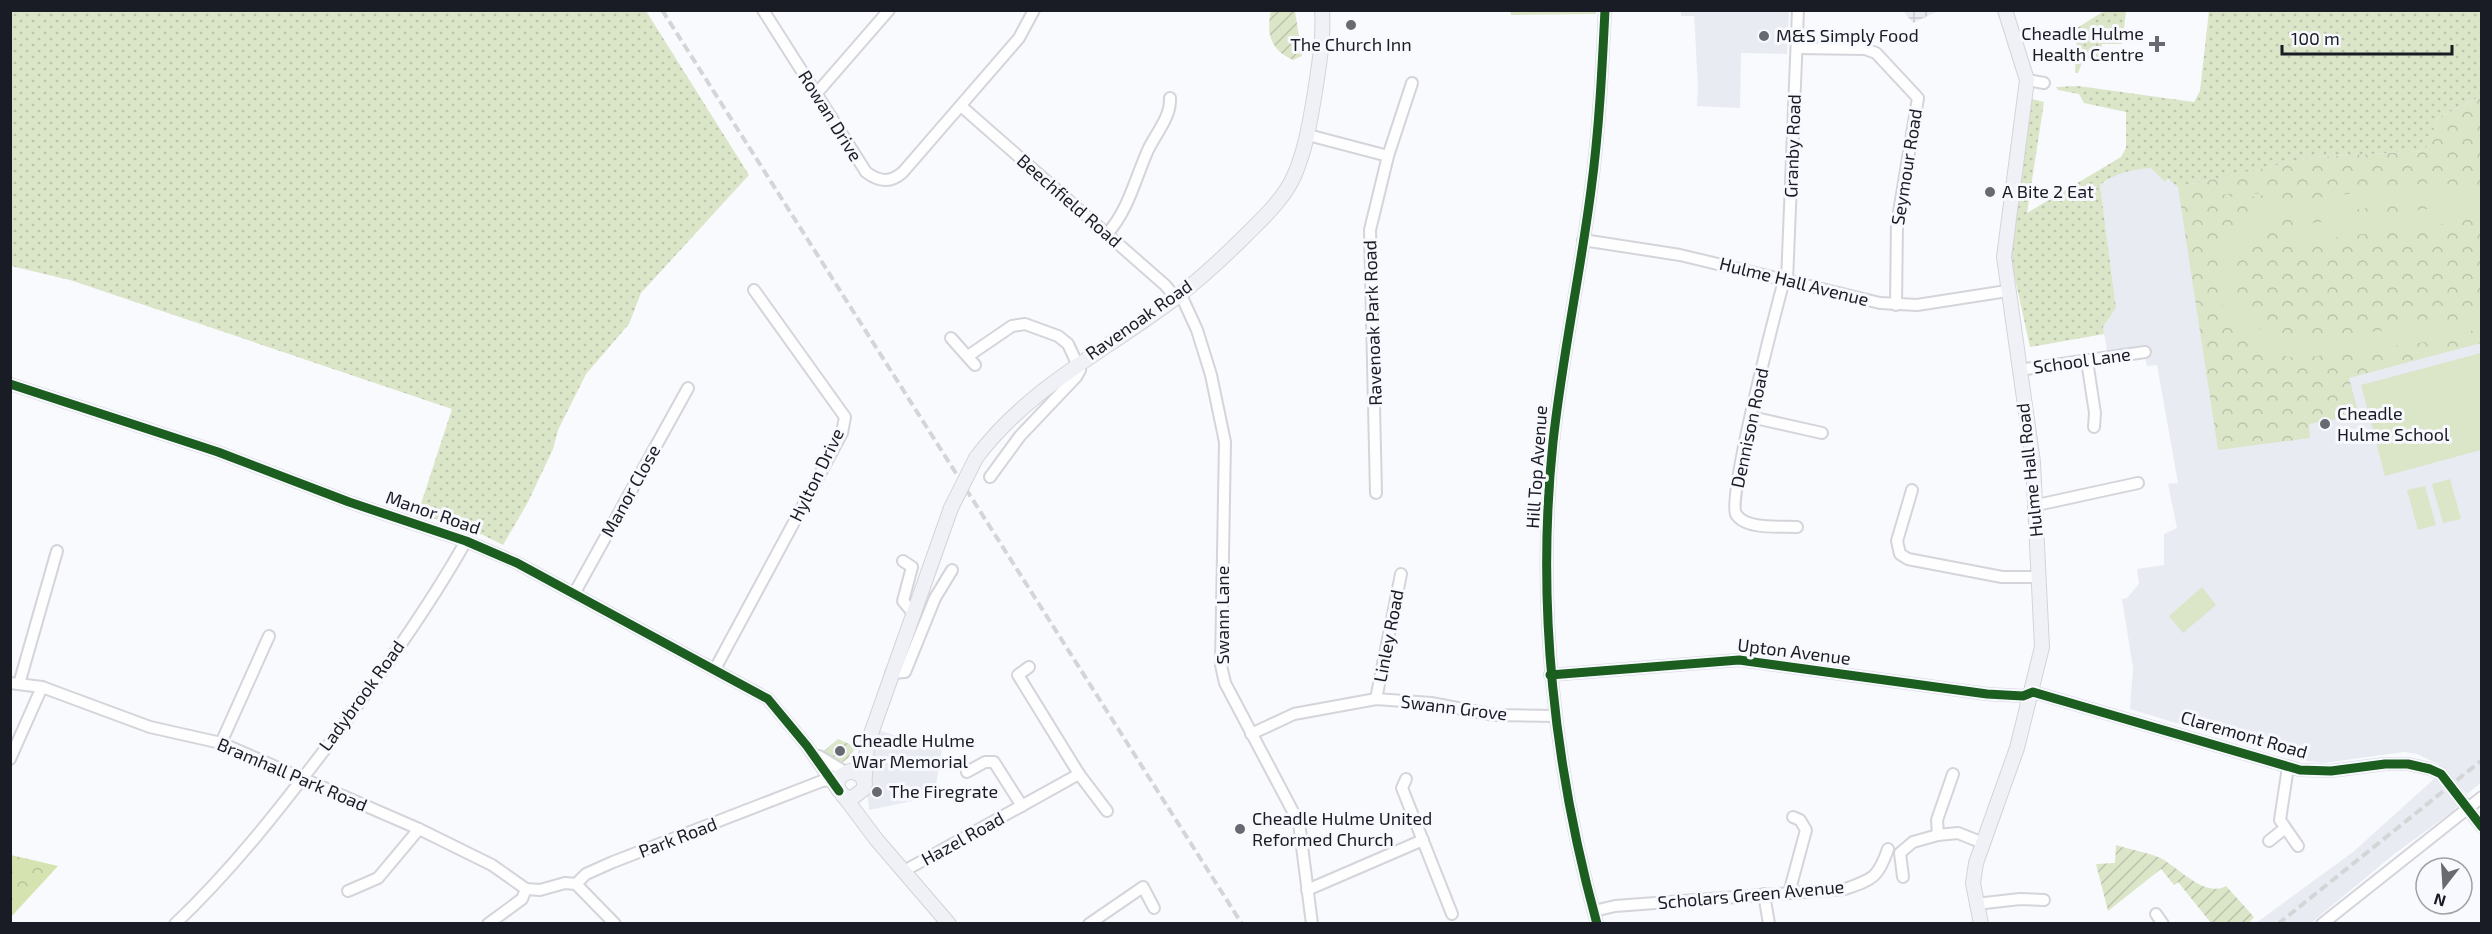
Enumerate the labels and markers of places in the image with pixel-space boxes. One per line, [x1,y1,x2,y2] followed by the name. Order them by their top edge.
[1344,18,1358,32] marker: The Church Inn
[2021,22,2144,65] place label: Cheadle Hulme Health Centre
[1776,24,1919,46] place label: M&S Simply Food
[1757,29,1771,43] marker: M&S Simply Food
[1290,33,1412,55] place label: The Church Inn
[2148,35,2166,53] marker: Cheadle Hulme Health Centre
[2002,180,2094,202] place label: A Bite 2 Eat
[1983,185,1997,199] marker: A Bite 2 Eat
[2337,402,2450,445] place label: Cheadle Hulme School
[2318,417,2332,431] marker: Cheadle Hulme School
[852,729,975,772] place label: Cheadle Hulme War Memorial
[833,744,847,758] marker: Cheadle Hulme War Memorial
[889,780,998,802] place label: The Firegrate
[870,785,884,799] marker: The Firegrate
[1252,807,1432,850] place label: Cheadle Hulme United Reformed Church
[1233,822,1247,836] marker: Cheadle Hulme United Reformed Church

